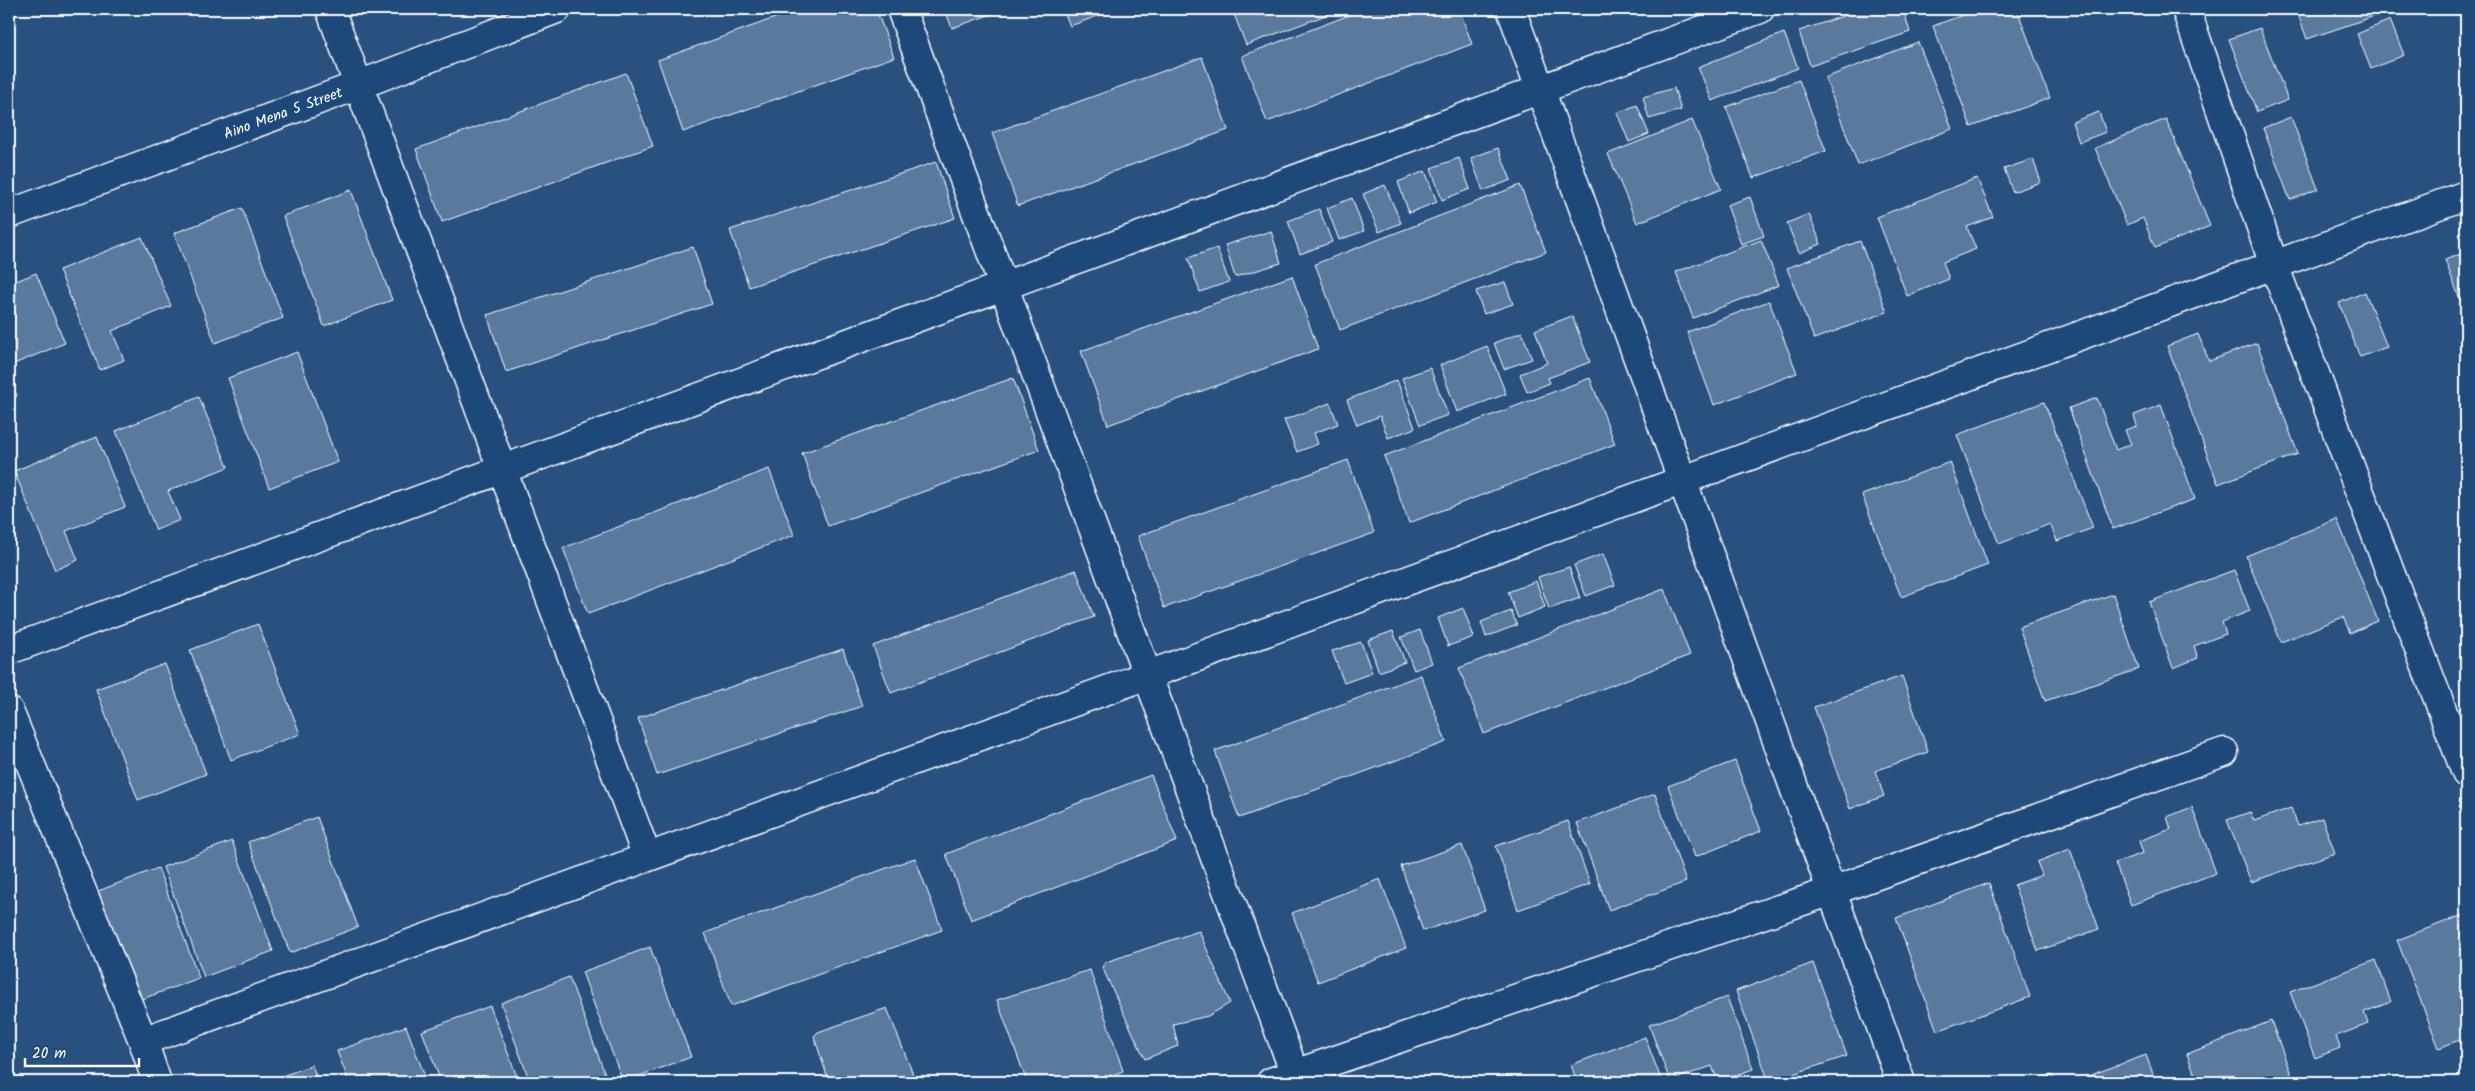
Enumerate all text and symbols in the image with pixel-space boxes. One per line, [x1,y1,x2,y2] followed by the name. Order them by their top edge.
[220,81,346,147] street label: Aino Mena 5 Street
[25,1036,139,1068] scale bar
[32,1042,66,1066] text: 20 m

